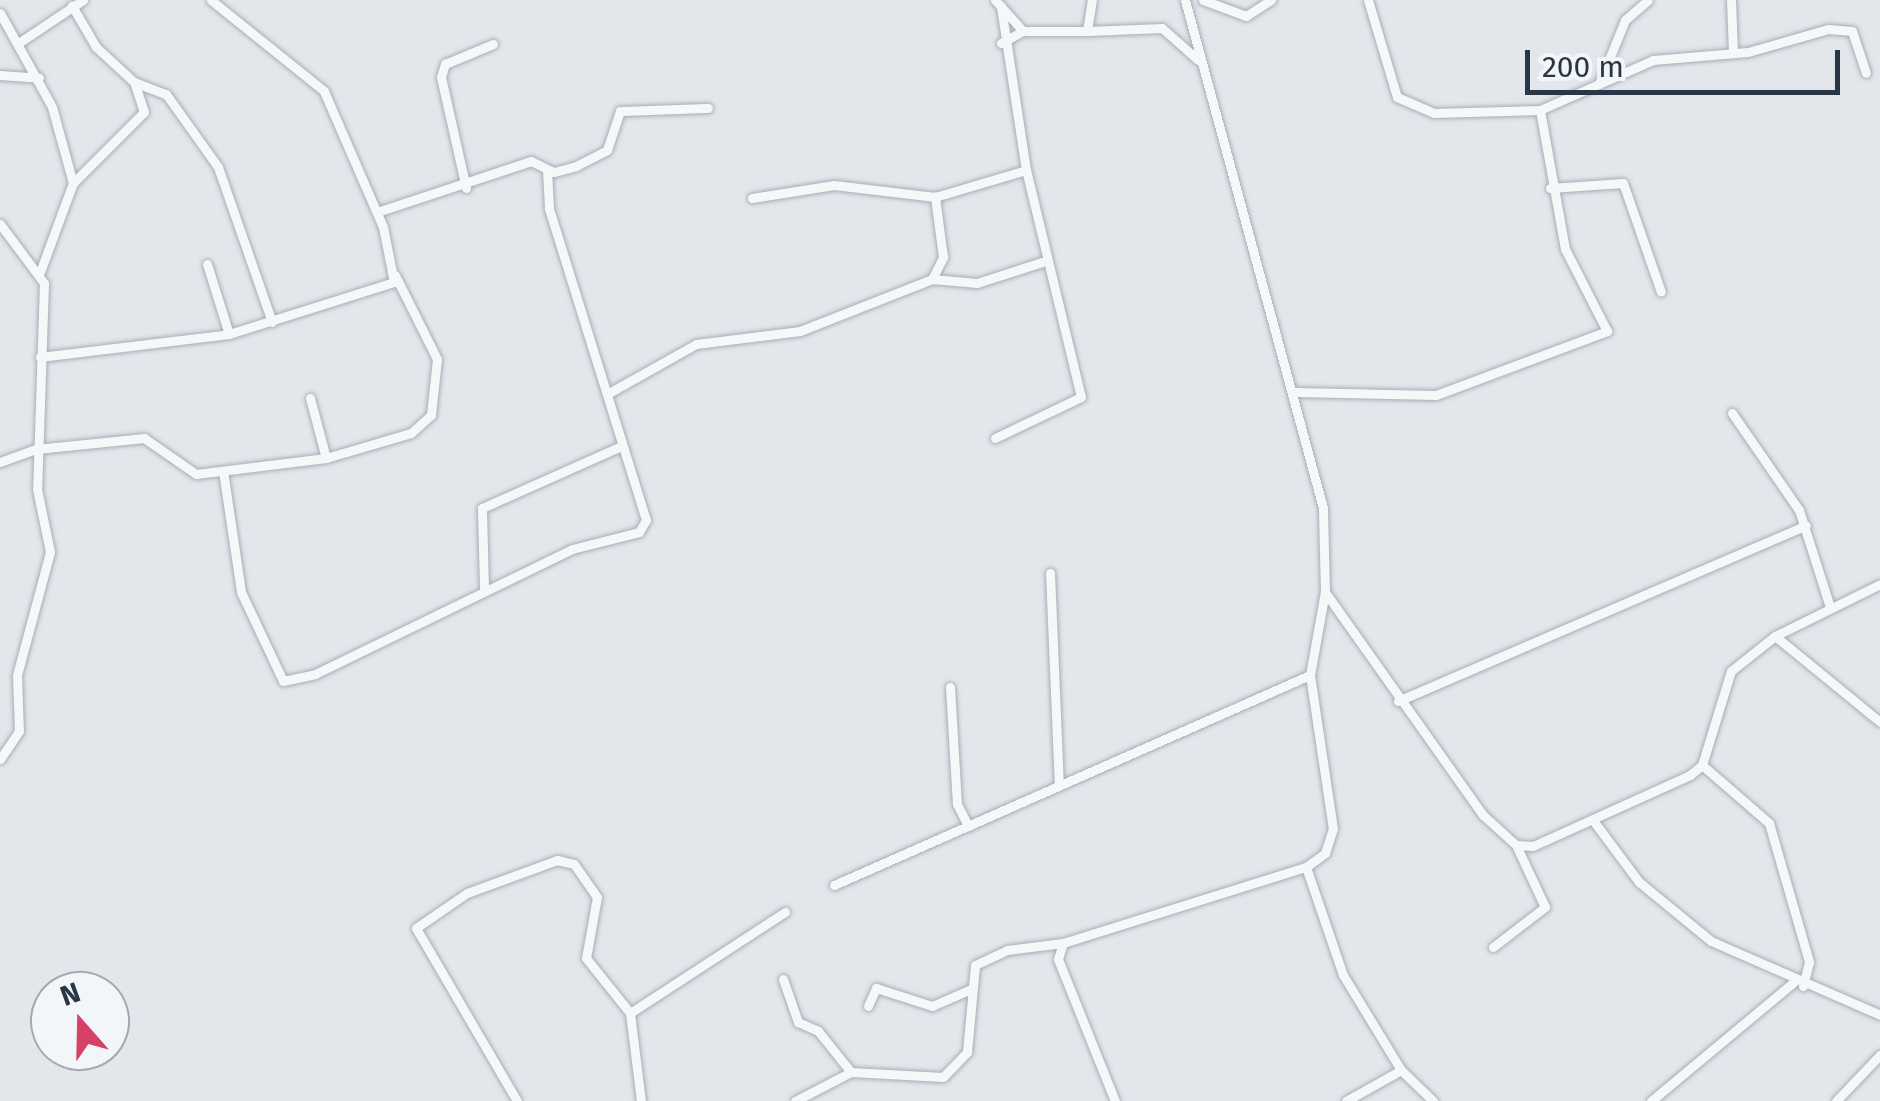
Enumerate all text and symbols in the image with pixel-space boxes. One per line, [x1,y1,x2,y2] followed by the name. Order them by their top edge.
[1530,30,1845,92] scale bar
[1542,49,1624,85] text: 200 m
[30,971,130,1071] north arrow
[56,976,85,1013] text: N

